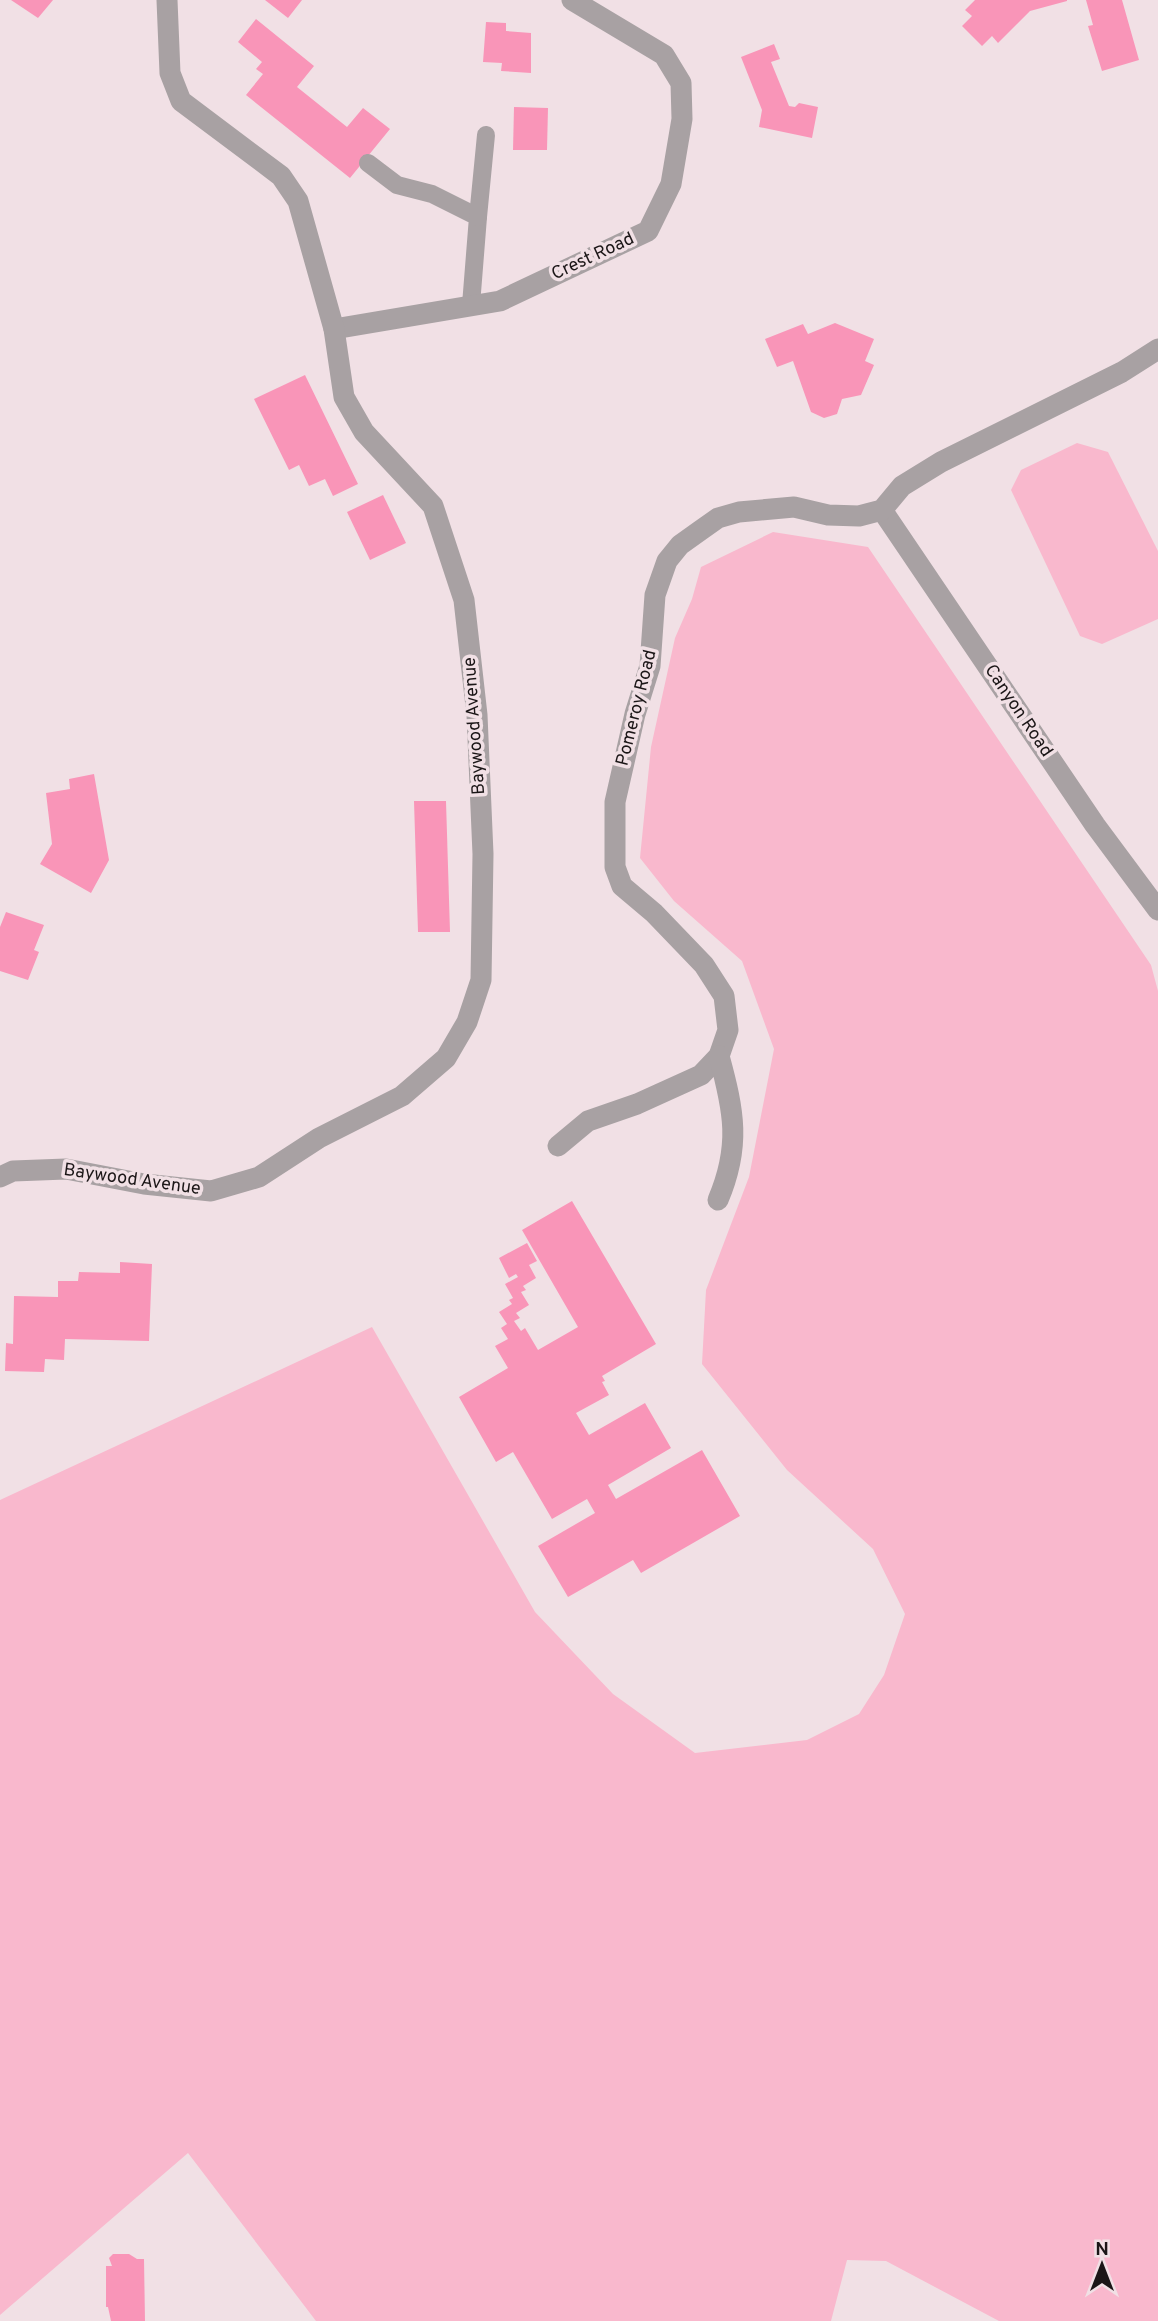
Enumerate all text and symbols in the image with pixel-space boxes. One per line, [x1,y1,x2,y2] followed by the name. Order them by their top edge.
[548,228,638,286] street label: Crest Road
[611,648,663,768] street label: Pomeroy Road
[459,656,491,796] street label: Baywood Avenue
[979,660,1057,762] street label: Canyon Road
[62,1159,202,1201] street label: Baywood Avenue
[1067,2230,1137,2300] north arrow
[1095,2238,1109,2262] text: N

